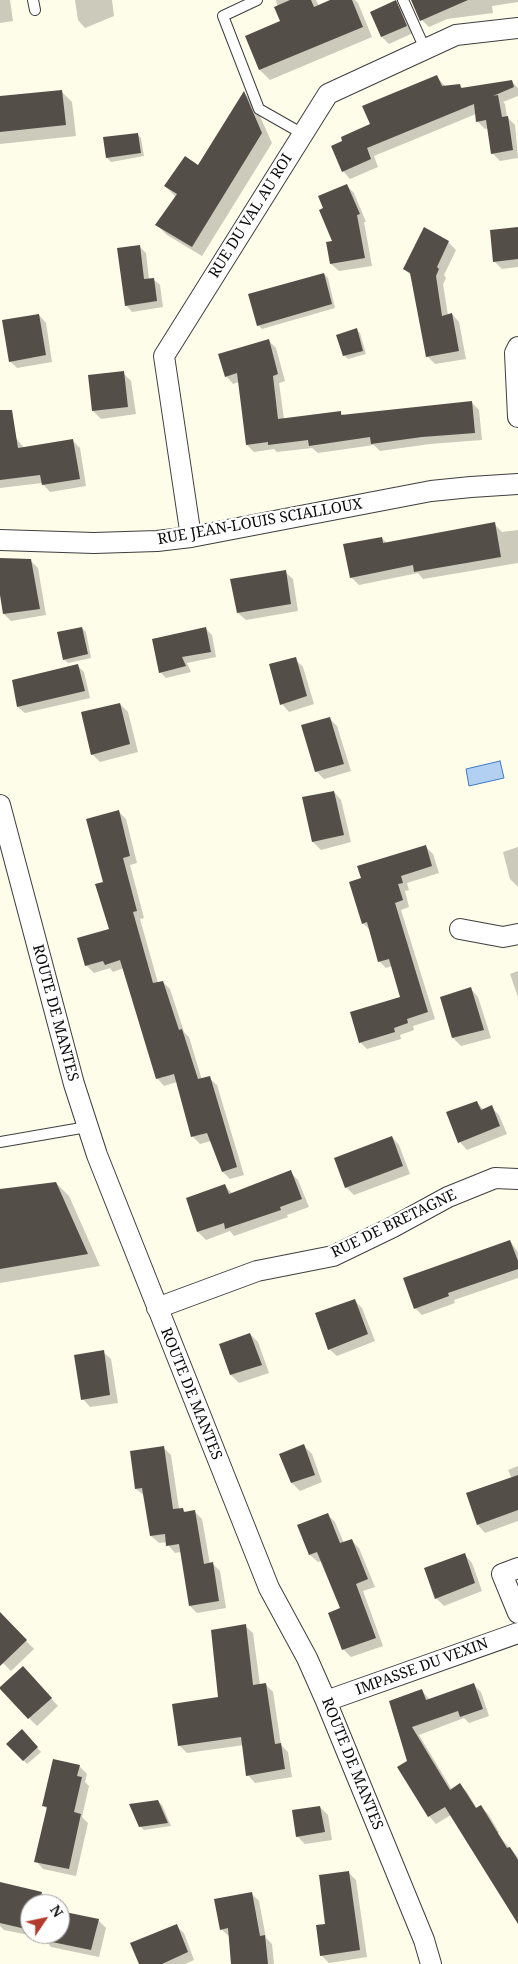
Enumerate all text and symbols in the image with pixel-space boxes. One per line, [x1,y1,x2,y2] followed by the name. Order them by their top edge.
[205,151,297,281] street label: RUE DU VAL AU ROI
[156,495,364,549] street label: RUE JEAN-LOUIS SCIALLOUX
[28,943,82,1083] street label: ROUTE DE MANTES
[329,1186,459,1262] street label: RUE DE BRETAGNE
[156,1325,226,1463] street label: ROUTE DE MANTES
[353,1635,491,1699] street label: IMPASSE DU VEXIN
[317,1695,387,1833] street label: ROUTE DE MANTES
[20,1894,70,1944] north arrow
[46,1901,68,1921] text: N

